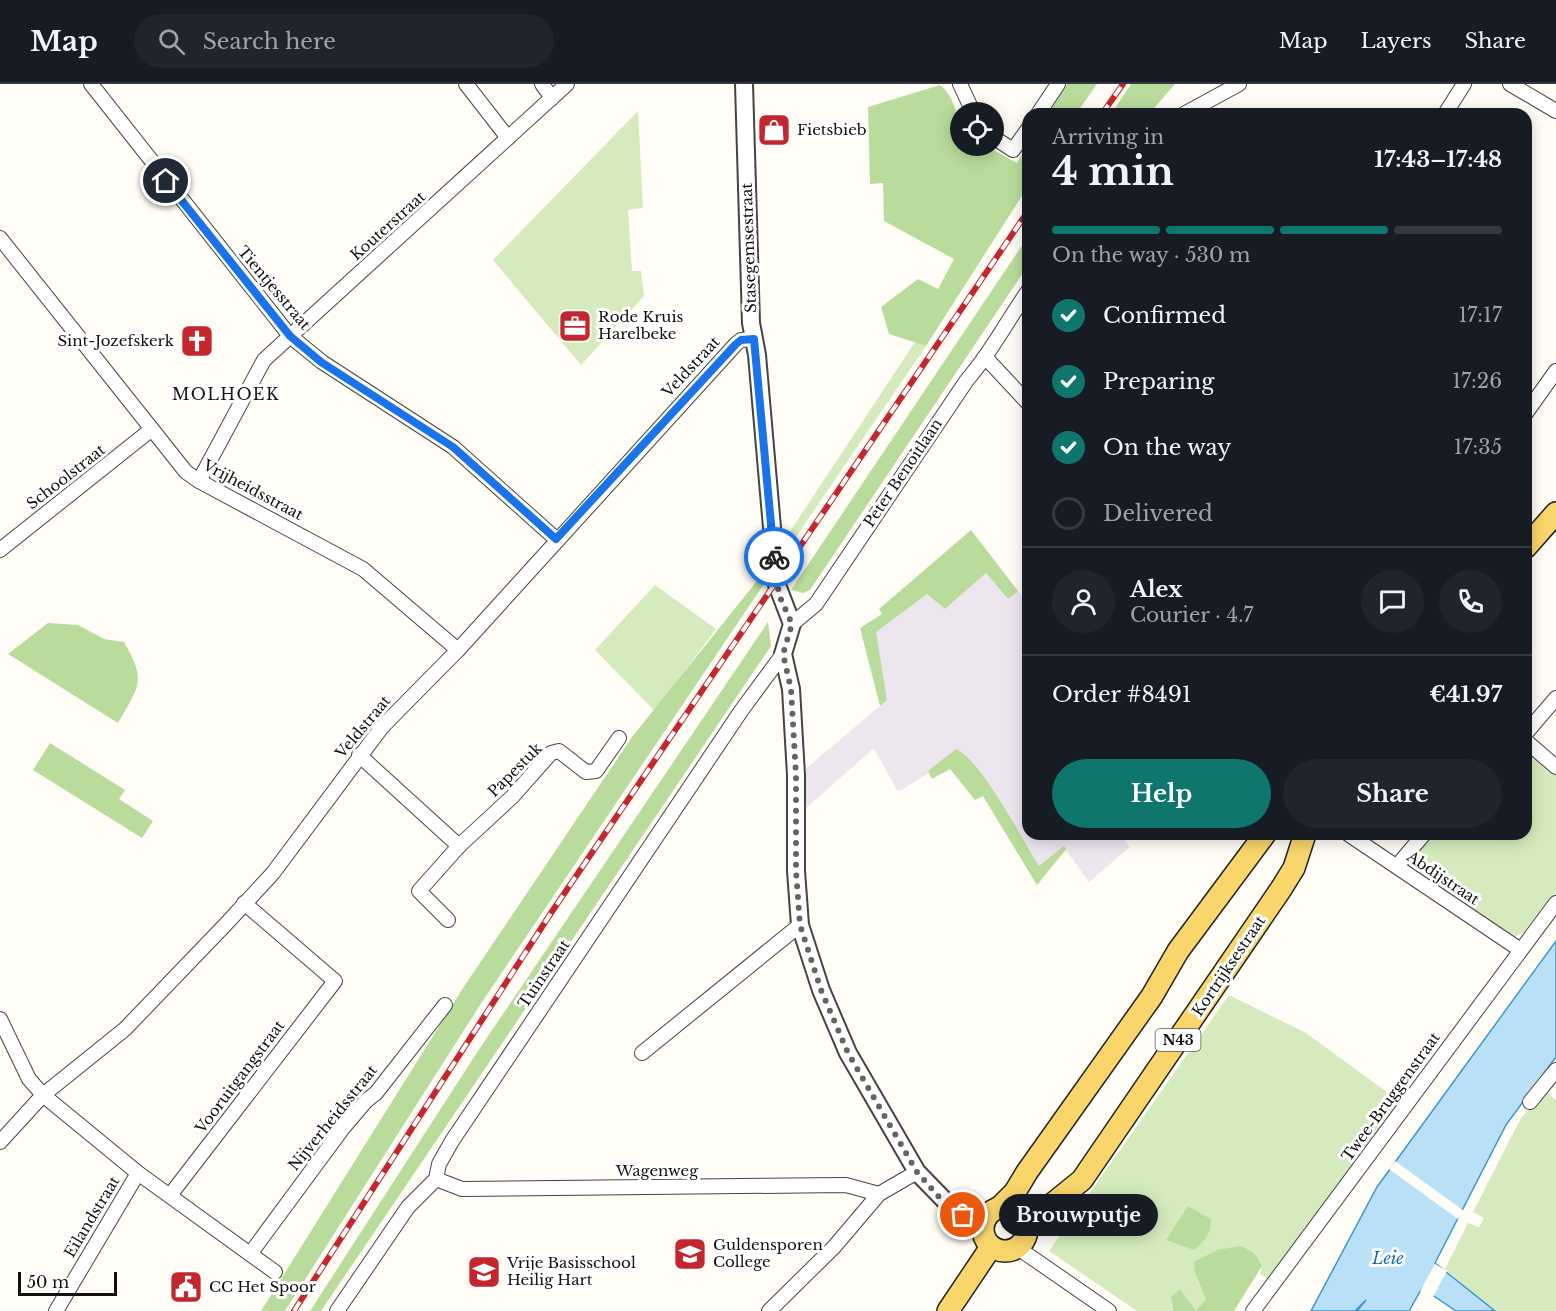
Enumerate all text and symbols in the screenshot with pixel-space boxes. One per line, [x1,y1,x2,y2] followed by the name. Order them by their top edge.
[134,14,554,68] search box
[30,24,98,59] text: Map
[155,25,188,58] icon: search
[203,28,336,55] text: Search here
[1279,28,1328,54] text: Map
[1361,28,1432,54] text: Layers
[1465,28,1526,54] text: Share
[950,102,1004,156] map controls
[950,102,1004,156] button: locate
[756,112,792,148] shop icon: Fietsbieb
[797,120,867,139] place label: Fietsbieb
[1052,125,1164,149] text: Arriving in
[1374,146,1502,173] text: 17:43–17:48
[1052,147,1174,196] text: 4 min
[140,155,191,206] pin
[149,164,182,197] icon: home
[737,182,760,313] street label: Stasegemsestraat
[346,187,429,264] street label: Kouterstraat
[234,242,315,334] street label: Tientjesstraat
[1052,243,1250,267] text: On the way · 530 m
[1052,299,1085,332] icon: check
[1103,302,1226,329] text: Confirmed
[1458,303,1502,327] text: 17:17
[598,307,684,343] place label: Rode Kruis Harelbeke
[557,308,593,344] office icon: Rode Kruis Harelbeke
[179,323,215,359] church icon: Sint-Jozefskerk
[57,331,175,350] place label: Sint-Jozefskerk
[657,332,724,402] street label: Veldstraat
[1052,365,1085,398] icon: check
[1103,368,1214,395] text: Preparing
[1452,369,1502,393] text: 17:26
[172,384,280,404] district label: MOLHOEK
[859,415,946,531] street label: Peter Benoitlaan
[1052,431,1085,464] icon: check
[1103,434,1231,461] text: On the way
[1454,435,1502,459] text: 17:35
[23,440,109,513] street label: Schoolstraat
[199,455,307,524] street label: Vrijheidsstraat
[1103,500,1213,527] text: Delivered
[744,527,804,587] courier
[758,541,791,574] icon: bike
[1052,570,1115,633] button: person
[1361,570,1424,633] button: chat
[1439,570,1502,633] button: phone
[1130,576,1183,603] text: Alex
[1130,603,1253,627] text: Courier · 4.7
[1052,681,1192,708] text: Order #8491
[1429,681,1502,708] text: €41.97
[330,691,395,763] street label: Veldstraat
[484,738,546,801] street label: Papestuk
[1052,759,1271,828] button: Help
[1283,759,1502,828] button: Share
[1403,846,1483,909] street label: Abdijstraat
[1188,912,1269,1020] street label: Kortrijksestraat
[514,936,574,1012] street label: Tuinstraat
[190,1016,288,1138] street label: Vooruitgangstraat
[1337,1028,1444,1165] street label: Twee-Bruggenstraat
[1156,1029,1200,1051] road number: N43
[284,1061,381,1174] street label: Nijverheidsstraat
[615,1161,699,1180] street label: Wagenweg
[60,1172,123,1261] street label: Eilandstraat
[937,1189,988,1240] pin
[999,1194,1158,1236] callout: Brouwputje
[946,1198,979,1231] icon: bag
[1016,1203,1141,1227] text: Brouwputje
[713,1235,823,1271] place label: Guldensporen College
[672,1236,708,1272] school or university icon: Guldensporen College
[1371,1248,1404,1268] water label: Leie
[506,1253,636,1289] place label: Vrije Basisschool Heilig Hart
[466,1254,502,1290] school or university icon: Vrije Basisschool Heilig Hart
[18,1269,117,1296] scale bar
[168,1269,204,1305] public building icon: CC Het Spoor
[27,1272,69,1292] text: 50 m
[209,1277,317,1296] place label: CC Het Spoor

